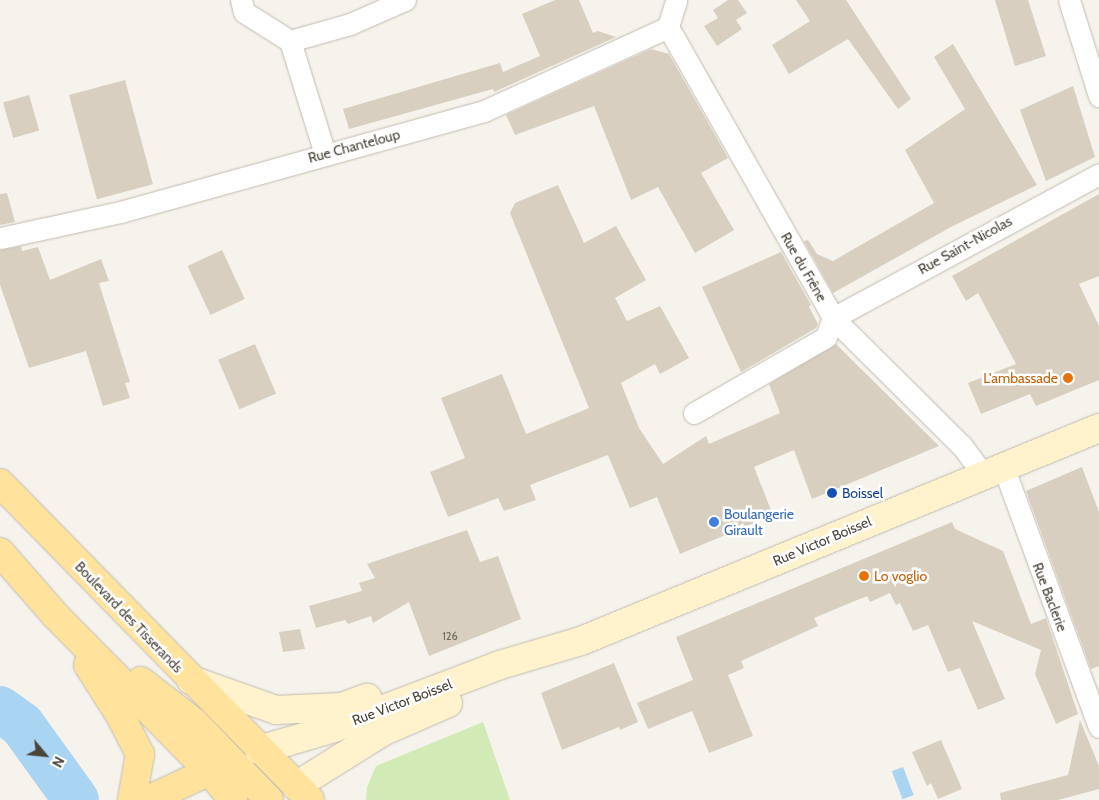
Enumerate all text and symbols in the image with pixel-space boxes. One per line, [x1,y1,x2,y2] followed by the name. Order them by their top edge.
[306,126,402,166] street label: Rue Chanteloup
[915,212,1015,278] street label: Rue Saint-Nicolas
[777,229,831,305] street label: Rue du Frêne
[983,370,1058,386] place label: L'ambassade
[1062,372,1074,384] marker: L'ambassade
[842,485,883,501] place label: Boissel
[826,487,838,499] marker: Boissel
[724,506,794,538] place label: Boulangerie Girault
[770,513,874,569] street label: Rue Victor Boissel
[708,516,720,528] marker: Boulangerie Girault
[72,558,186,676] street label: Boulevard des Tisserands
[1029,560,1071,634] street label: Rue Baclerie
[874,568,927,584] place label: Lo voglio
[858,570,870,582] marker: Lo voglio
[442,629,458,643] house number: 126
[350,675,454,729] street label: Rue Victor Boissel
[20,730,70,780] north arrow
[48,753,69,771] text: N

